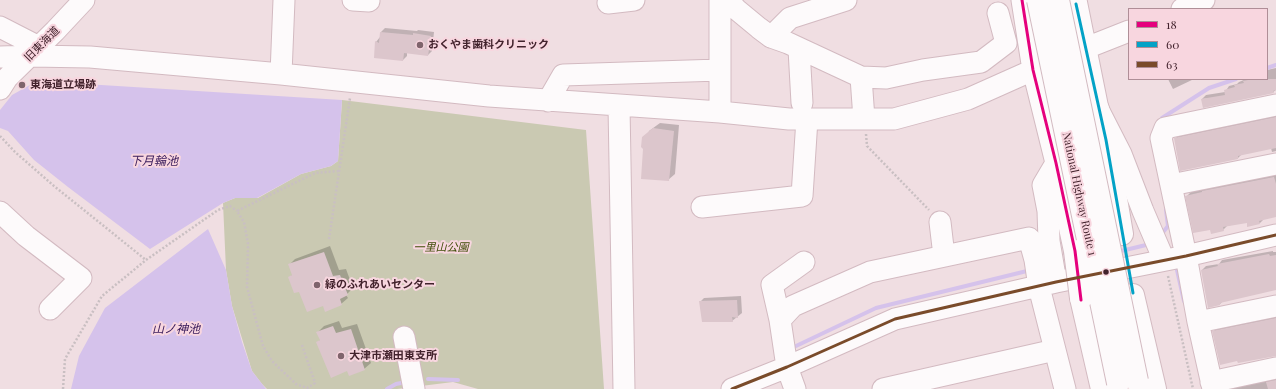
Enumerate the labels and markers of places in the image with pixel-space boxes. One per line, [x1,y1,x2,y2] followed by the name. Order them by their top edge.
[428,38,549,52] place label: おくやま歯科クリニック
[415,40,425,50] marker: おくやま歯科クリニック
[30,78,96,92] place label: 東海道立場跡
[17,80,27,90] marker: 東海道立場跡
[1101,267,1111,277] unlabelled marker
[325,278,435,292] place label: 緑のふれあいセンター
[312,280,322,290] marker: 緑のふれあいセンター
[349,349,437,363] place label: 大津市瀬田東支所
[336,351,346,361] marker: 大津市瀬田東支所

